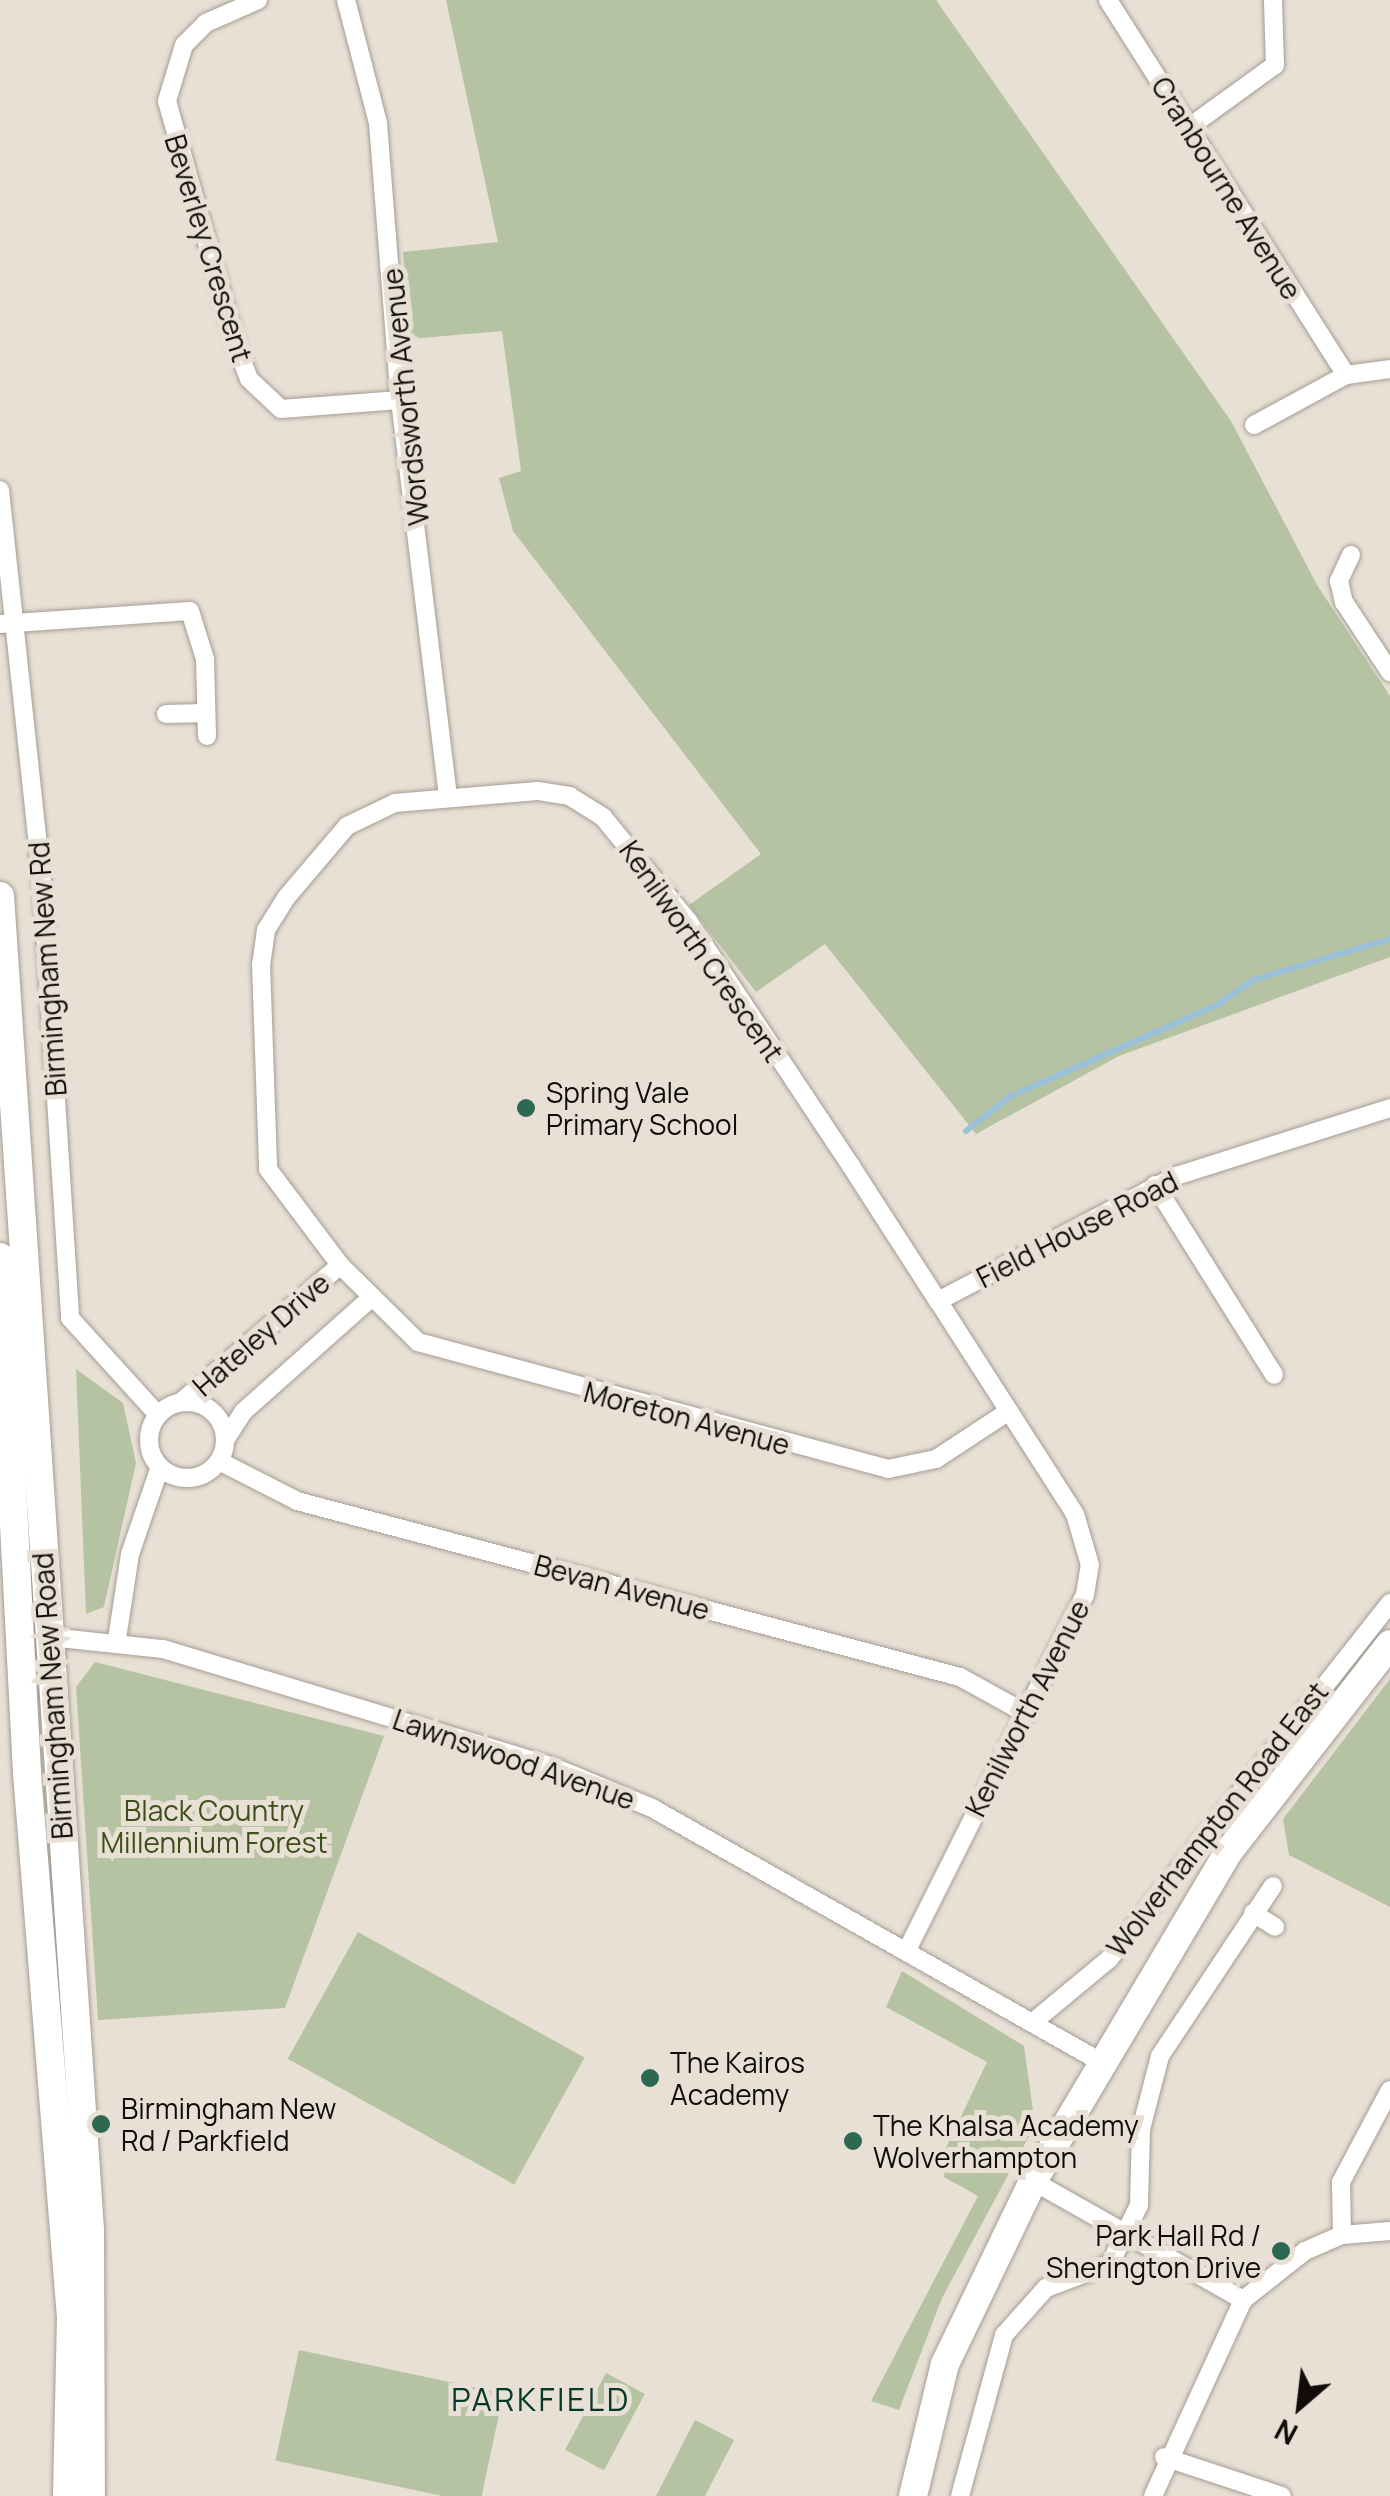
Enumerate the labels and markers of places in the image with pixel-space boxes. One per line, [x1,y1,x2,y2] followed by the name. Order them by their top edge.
[546,1075,738,1141] place label: Spring Vale Primary School
[515,1097,537,1119] marker: Spring Vale Primary School
[670,2045,805,2111] place label: The Kairos Academy
[639,2067,661,2089] marker: The Kairos Academy
[121,2091,336,2157] place label: Birmingham New Rd / Parkfield
[873,2108,1139,2174] place label: The Khalsa Academy Wolverhampton
[90,2113,112,2135] marker: Birmingham New Rd / Parkfield
[842,2130,864,2152] marker: The Khalsa Academy Wolverhampton
[1046,2218,1261,2284] place label: Park Hall Rd / Sherington Drive
[1270,2240,1292,2262] marker: Park Hall Rd / Sherington Drive

